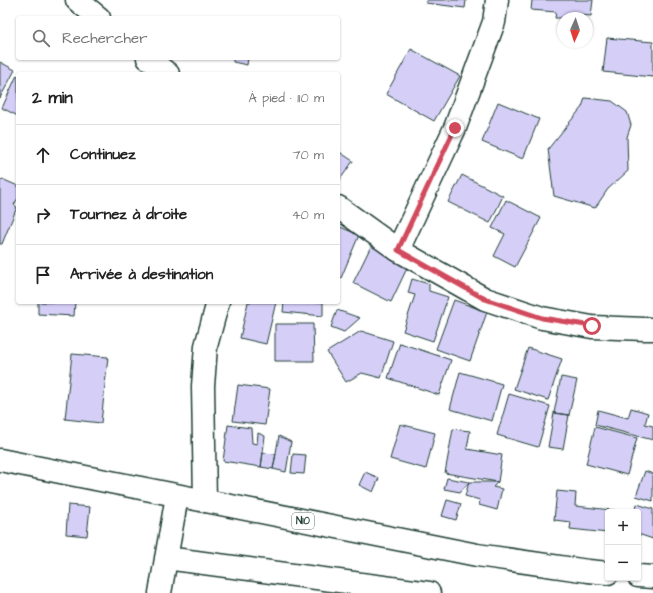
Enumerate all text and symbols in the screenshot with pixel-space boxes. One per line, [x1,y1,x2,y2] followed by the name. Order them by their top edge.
[557,12,593,48] north arrow
[16,16,340,60] search box
[30,27,52,49] icon: search
[62,28,147,49] text: Rechercher
[32,86,73,110] text: 2 min
[248,89,324,107] text: À pied · 110 m
[446,119,464,137] route end
[32,144,54,166] icon: ahead
[70,144,136,165] text: Continuez
[292,146,324,164] text: 70 m
[32,204,54,226] icon: right
[70,204,187,225] text: Tournez à droite
[292,206,324,224] text: 40 m
[32,264,54,286] icon: arrive
[70,264,213,285] text: Arrivée à destination
[583,317,601,335] route start
[605,509,641,581] map controls
[605,509,641,545] button: +
[292,513,314,529] road number: N10
[605,545,641,581] button: −

